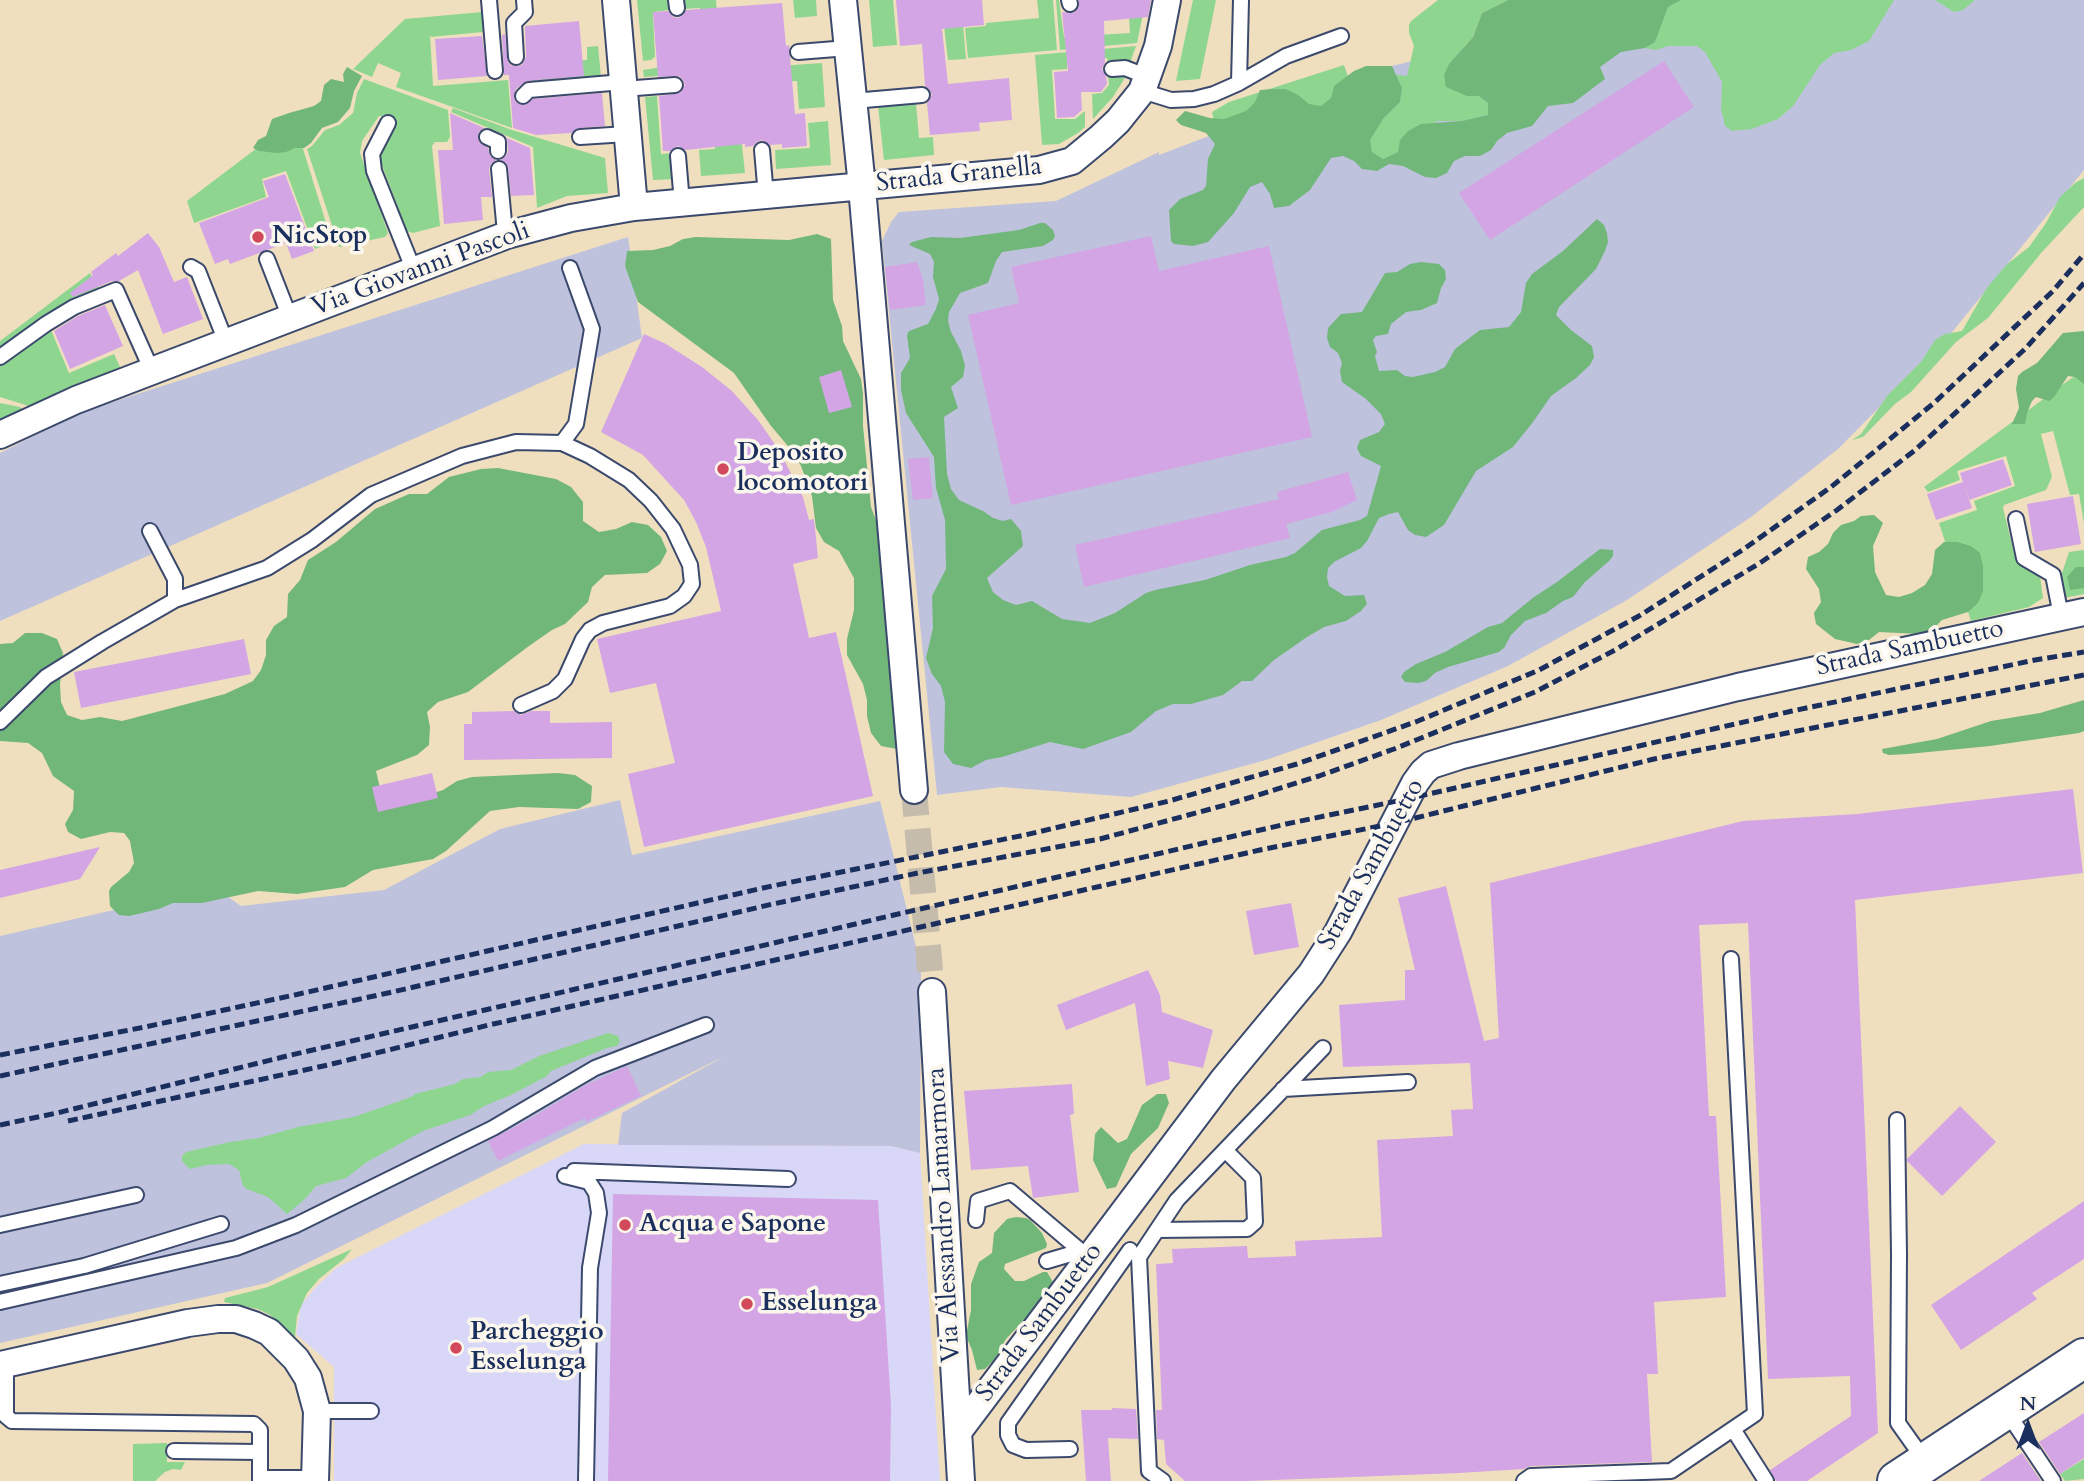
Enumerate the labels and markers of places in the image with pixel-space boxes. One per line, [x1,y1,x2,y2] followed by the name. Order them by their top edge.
[272,221,368,253] place label: NicStop
[250,229,266,245] marker: NicStop
[737,438,868,500] place label: Deposito locomotori
[715,461,731,477] marker: Deposito locomotori
[639,1209,826,1241] place label: Acqua e Sapone
[617,1217,633,1233] marker: Acqua e Sapone
[761,1288,878,1320] place label: Esselunga
[739,1296,755,1312] marker: Esselunga
[470,1317,604,1378] place label: Parcheggio Esselunga
[448,1340,464,1356] marker: Parcheggio Esselunga

